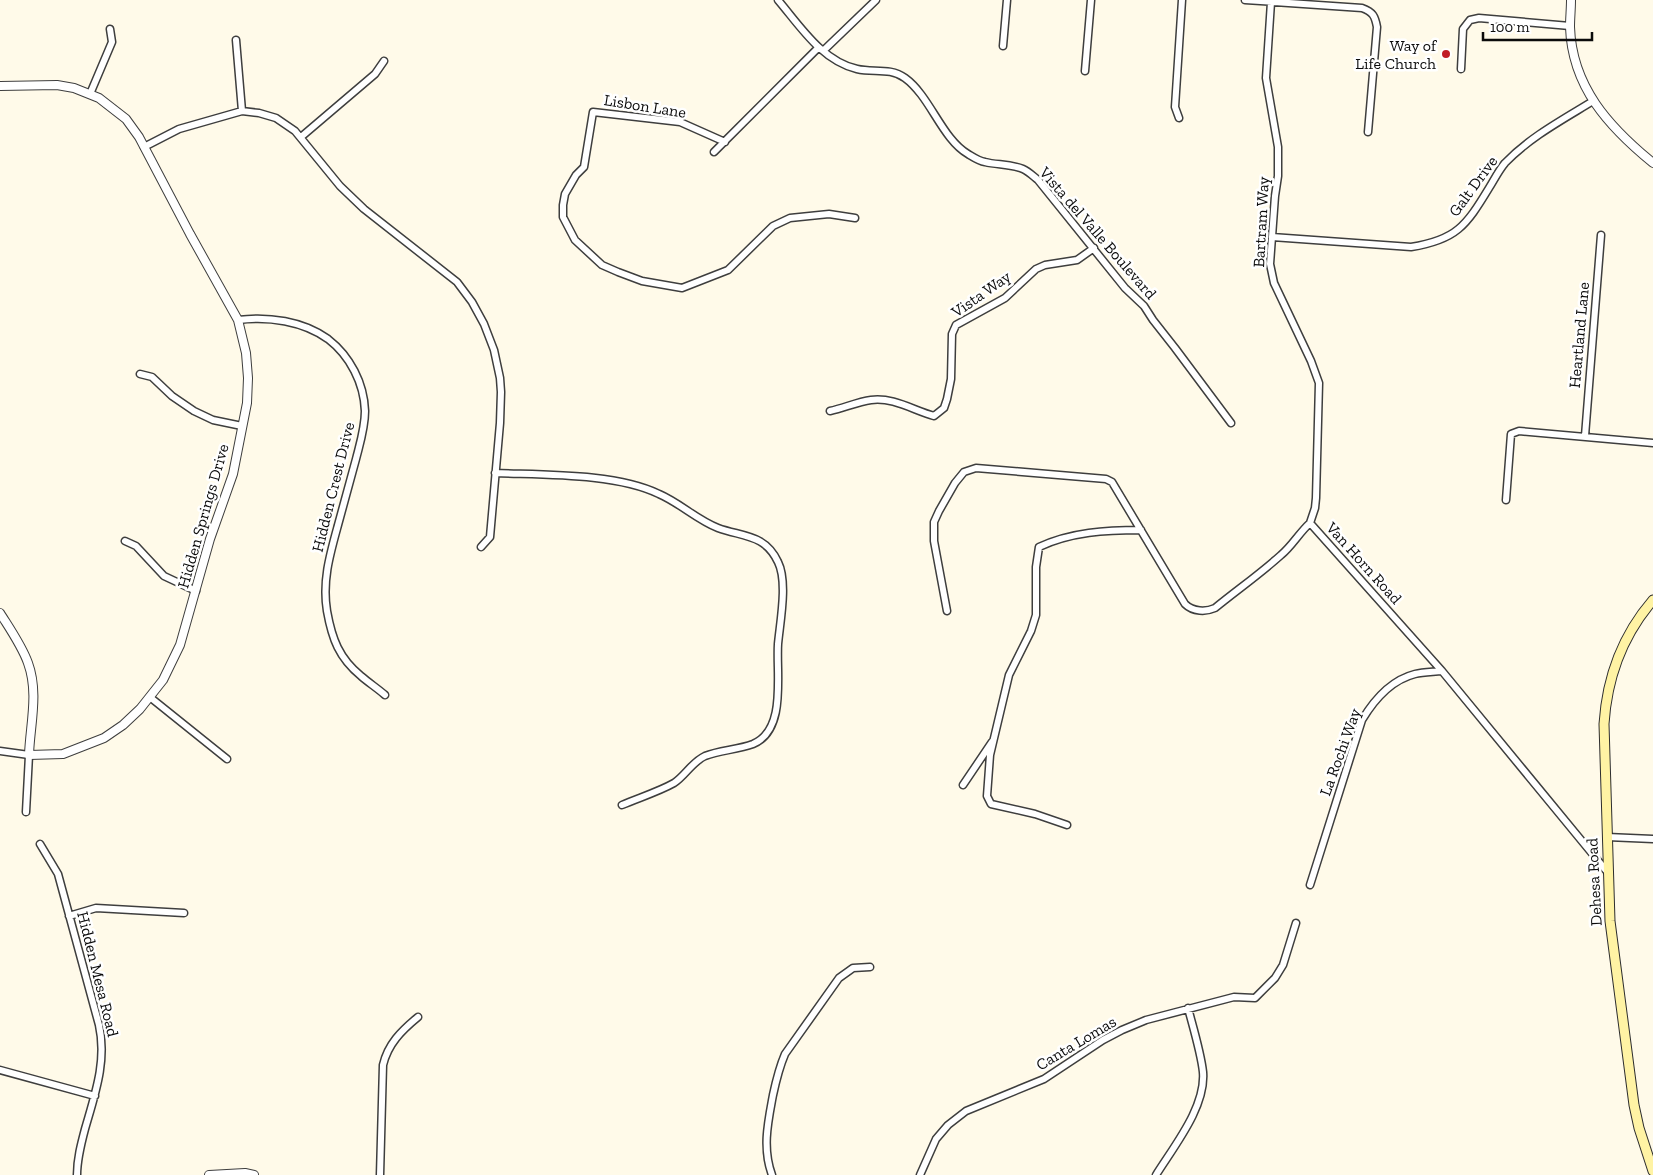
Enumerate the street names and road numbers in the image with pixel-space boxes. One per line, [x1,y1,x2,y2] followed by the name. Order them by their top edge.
[603,90,687,122] street label: Lisbon Lane
[1445,152,1501,220] street label: Galt Drive
[1035,162,1161,303] street label: Vista del Valle Boulevard
[1249,175,1273,268] street label: Bartram Way
[947,266,1015,322] street label: Vista Way
[1565,281,1593,389] street label: Heartland Lane
[308,420,358,554] street label: Hidden Crest Drive
[173,442,233,590] street label: Hidden Springs Drive
[1322,517,1406,608] street label: Van Horn Road
[1315,705,1365,798] street label: La Rochi Way
[1582,837,1606,926] street label: Dehesa Road
[73,909,123,1039] street label: Hidden Mesa Road
[1033,1012,1119,1074] street label: Canta Lomas

